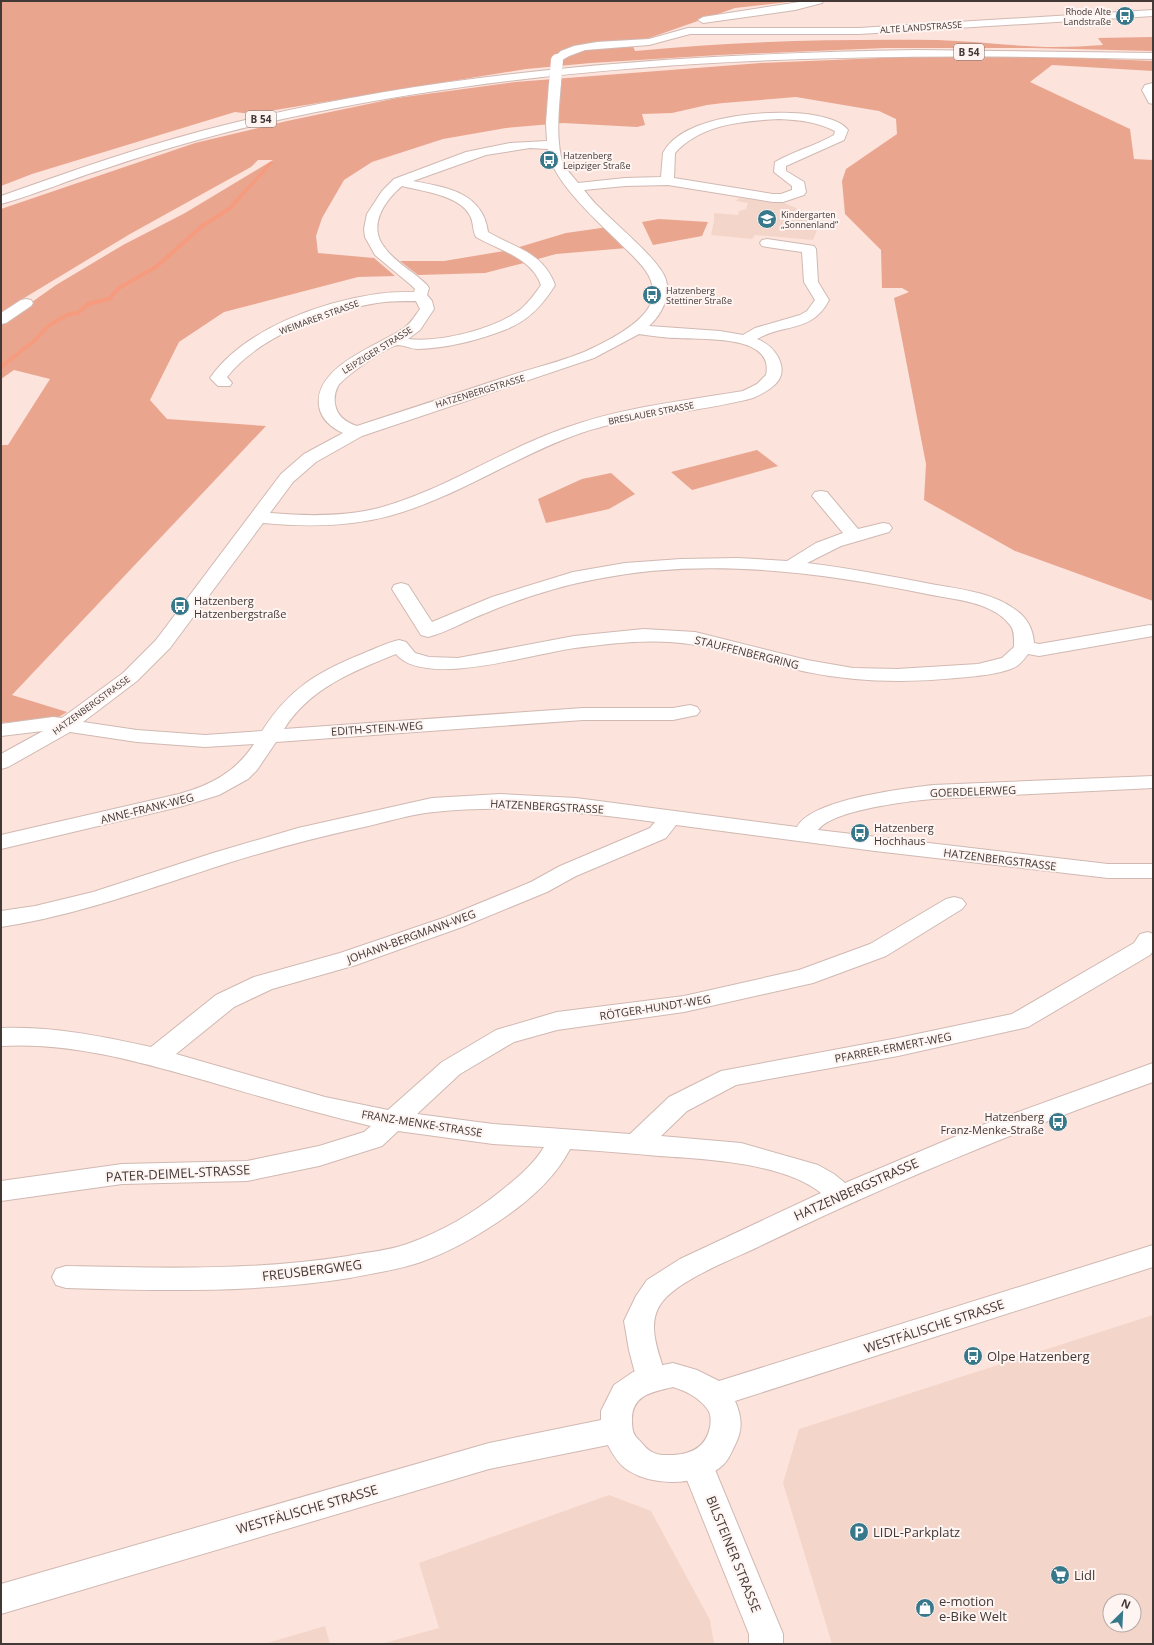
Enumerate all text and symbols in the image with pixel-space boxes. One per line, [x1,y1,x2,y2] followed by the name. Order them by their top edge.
[1063,5,1111,28] place label: Rhode Alte Landstraße
[1114,5,1136,27] bus stop icon: Rhode Alte Landstraße
[879,18,963,36] street label: ALTE LANDSTRASSE
[954,44,984,60] road number: B 54
[246,111,276,127] road number: B 54
[538,149,560,171] bus stop icon: Hatzenberg Leipziger Straße
[563,149,630,172] place label: Hatzenberg Leipziger Straße
[756,208,778,230] school or university icon: Kindergarten „Sonnenland“
[781,208,839,231] place label: Kindergarten „Sonnenland“
[641,284,663,306] bus stop icon: Hatzenberg Stettiner Straße
[666,284,732,307] place label: Hatzenberg Stettiner Straße
[277,297,361,337] street label: WEIMARER STRASSE
[339,323,415,377] street label: LEIPZIGER STRASSE
[434,371,526,411] street label: HATZENBERGSTRASSE
[607,398,695,428] street label: BRESLAUER STRASSE
[194,593,286,621] place label: Hatzenberg Hatzenbergstraße
[169,595,191,617] bus stop icon: Hatzenberg Hatzenbergstraße
[693,632,801,672] street label: STAUFFENBERGRING
[50,672,132,738] street label: HATZENBERGSTRASSE
[330,717,424,739] street label: EDITH-STEIN-WEG
[930,782,1016,800] street label: GOERDELERWEG
[99,789,195,827] street label: ANNE-FRANK-WEG
[490,796,604,816] street label: HATZENBERGSTRASSE
[874,820,934,848] place label: Hatzenberg Hochhaus
[849,822,871,844] bus stop icon: Hatzenberg Hochhaus
[943,845,1057,873] street label: HATZENBERGSTRASSE
[344,906,477,967] street label: JOHANN-BERGMANN-WEG
[598,991,712,1023] street label: RÖTGER-HUNDT-WEG
[833,1028,953,1066] street label: PFARRER-ERMERT-WEG
[360,1106,484,1140] street label: FRANZ-MENKE-STRASSE
[940,1109,1044,1137] place label: Hatzenberg Franz-Menke-Straße
[1047,1111,1069,1133] bus stop icon: Hatzenberg Franz-Menke-Straße
[791,1153,921,1225] street label: HATZENBERGSTRASSE
[105,1160,251,1186] street label: PATER-DEIMEL-STRASSE
[261,1255,363,1285] street label: FREUSBERGWEG
[862,1295,1006,1357] street label: WESTFÄLISCHE STRASSE
[962,1345,984,1367] bus stop icon: Olpe Hatzenberg
[987,1347,1089,1365] place label: Olpe Hatzenberg
[234,1480,380,1538] street label: WESTFÄLISCHE STRASSE
[702,1493,766,1615] street label: BILSTEINER STRASSE
[848,1521,870,1543] parking icon: LIDL-Parkplatz
[873,1523,960,1541] place label: LIDL-Parkplatz
[1049,1564,1071,1586] supermarket icon: Lidl
[1074,1566,1095,1584] place label: Lidl
[939,1592,1007,1625] place label: e-motion e-Bike Welt
[1102,1593,1142,1633] north arrow
[1119,1595,1133,1612] text: N
[914,1597,936,1619] shop icon: e-motion e-Bike Welt

